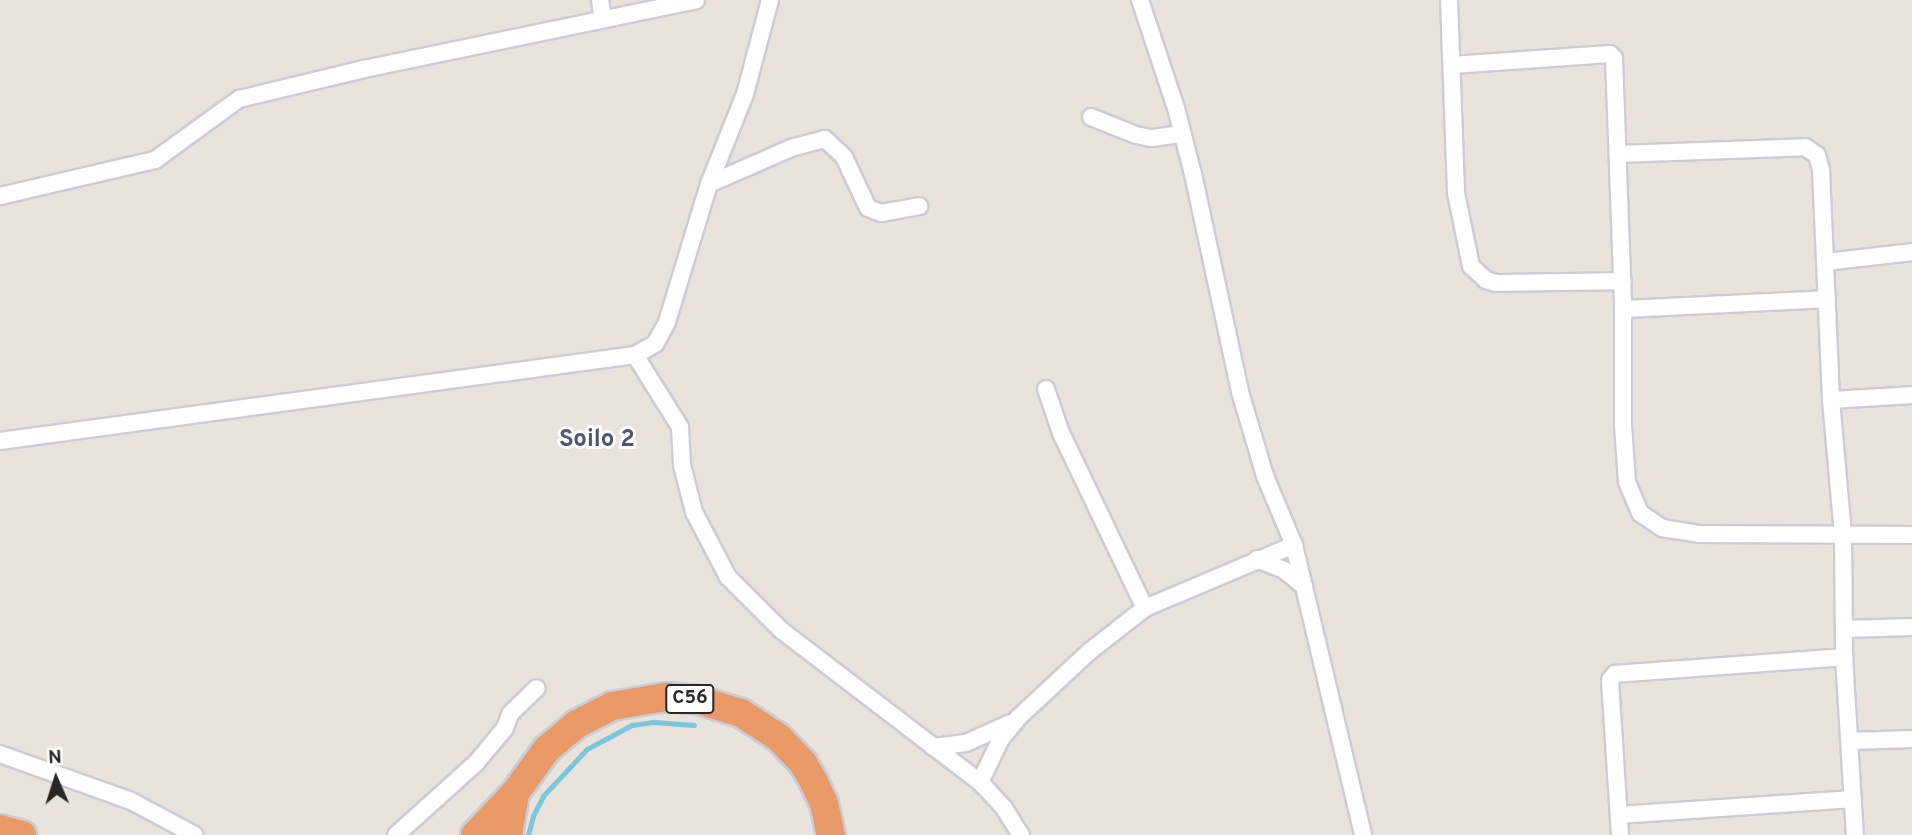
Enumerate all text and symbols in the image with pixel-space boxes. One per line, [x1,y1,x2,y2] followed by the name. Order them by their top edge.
[559,427,635,455] district label: Soilo 2
[664,684,716,714] road number: C56
[21,744,91,814] north arrow
[47,746,62,770] text: N

